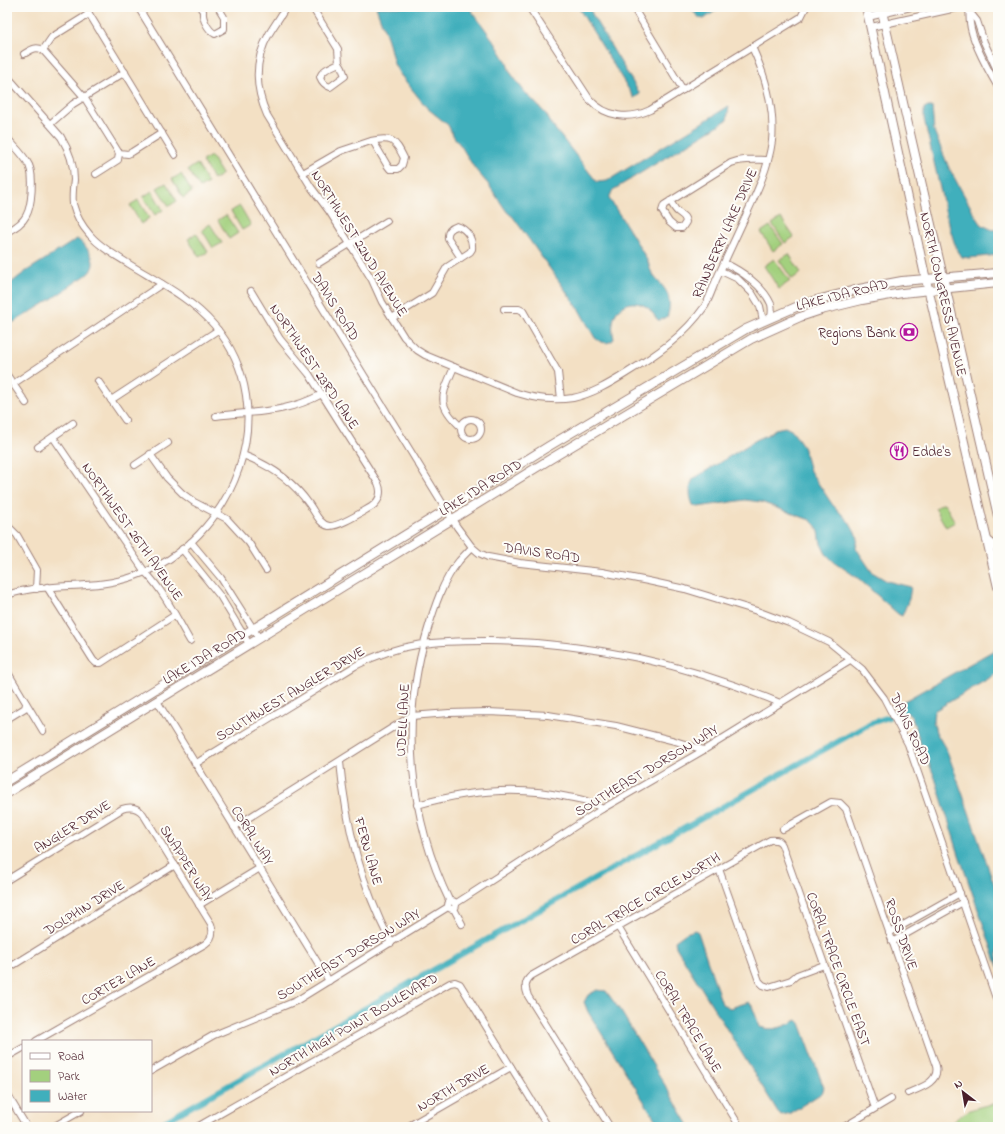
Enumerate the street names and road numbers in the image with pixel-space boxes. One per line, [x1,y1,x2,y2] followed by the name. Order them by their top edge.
[687,165,764,302] street label: RAINBERRY LAKE DRIVE
[305,166,412,321] street label: NORTHWEST 22ND AVENUE
[913,210,972,379] street label: NORTH CONGRESS AVENUE
[305,268,364,345] street label: DAVIS ROAD
[794,274,891,317] street label: LAKE IDA ROAD
[264,300,364,434] street label: NORTHWEST 23RD LANE
[435,454,526,522] street label: LAKE IDA ROAD
[76,458,188,605] street label: NORTHWEST 26TH AVENUE
[501,538,582,569] street label: DAVIS ROAD
[159,624,251,691] street label: LAKE IDA ROAD
[212,641,369,747] street label: SOUTHWEST ANGLER DRIVE
[391,683,416,757] street label: UDELL LANE
[883,689,935,769] street label: DAVIS ROAD
[571,720,723,823] street label: SOUTHEAST DORSON WAY
[30,795,115,859] street label: ANGLER DRIVE
[225,802,279,870] street label: CORAL WAY
[348,814,387,888] street label: FERN LANE
[154,821,218,907] street label: SNAPPER WAY
[567,848,725,951] street label: CORAL TRACE CIRCLE NORTH
[39,875,129,942] street label: DOLPHIN DRIVE
[800,890,875,1049] street label: CORAL TRACE CIRCLE EAST
[879,896,923,973] street label: ROSS DRIVE
[273,904,425,1007] street label: SOUTHEAST DORSON WAY
[78,951,160,1011] street label: CORTEZ LANE
[649,966,727,1077] street label: CORAL TRACE LANE
[265,968,442,1082] street label: NORTH HIGH POINT BOULEVARD
[414,1059,494,1118] street label: NORTH DRIVE

